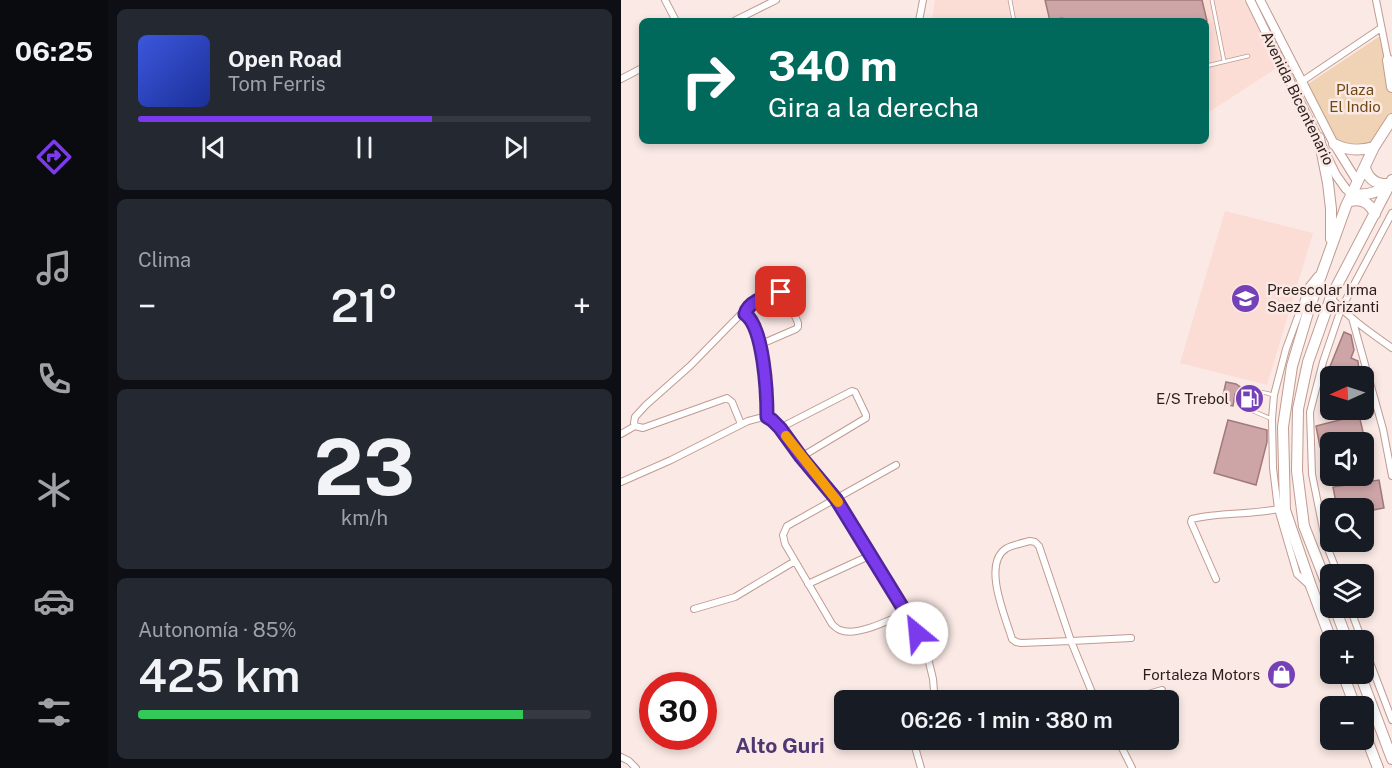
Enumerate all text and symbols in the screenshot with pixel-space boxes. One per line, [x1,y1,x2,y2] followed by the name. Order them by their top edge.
[1258,28,1338,168] street label: Avenida Bicentenario
[15,35,93,67] text: 06:25
[768,41,898,90] text: 340 m
[669,42,747,120] icon: right
[228,46,342,72] text: Open Road
[228,72,326,96] text: Tom Ferris
[1329,81,1381,115] park label: Plaza El Indio
[768,91,979,123] text: Gira a la derecha
[197,131,230,164] icon: previous
[348,131,381,164] icon: pause
[499,131,532,164] icon: next
[33,136,75,178] icon: directions
[33,247,75,289] icon: music
[138,248,191,272] text: Clima
[755,266,806,317] pin
[764,275,797,308] icon: arrive
[331,279,398,332] text: 21°
[1267,281,1379,315] place label: Preescolar Irma Saez de Grizanti
[1230,282,1262,314] school or university icon: Preescolar Irma Saez de Grizanti
[138,287,156,325] text: −
[573,287,591,325] text: +
[33,358,75,400] icon: phone
[1320,366,1374,420] north arrow
[1320,366,1374,750] map controls
[1234,382,1266,414] fuel station icon: E/S Trebol
[1156,390,1229,407] place label: E/S Trebol
[314,421,415,513] text: 23
[1320,432,1374,486] button: sound
[33,469,75,511] icon: climate
[1320,498,1374,552] button: search
[341,506,388,530] text: km/h
[1320,564,1374,618] button: layers
[33,580,75,622] icon: car
[885,601,949,665] position arrow
[138,618,297,642] text: Autonomía · 85%
[1320,630,1374,684] button: +
[138,649,300,702] text: 425 km
[1265,658,1297,690] shop icon: Fortaleza Motors
[1143,666,1260,683] place label: Fortaleza Motors
[639,672,717,750] speed limit sign: 30
[33,691,75,733] icon: filters
[1320,696,1374,750] button: −
[900,707,1113,733] text: 06:26 · 1 min · 380 m
[735,733,825,758] district label: Alto Guri

